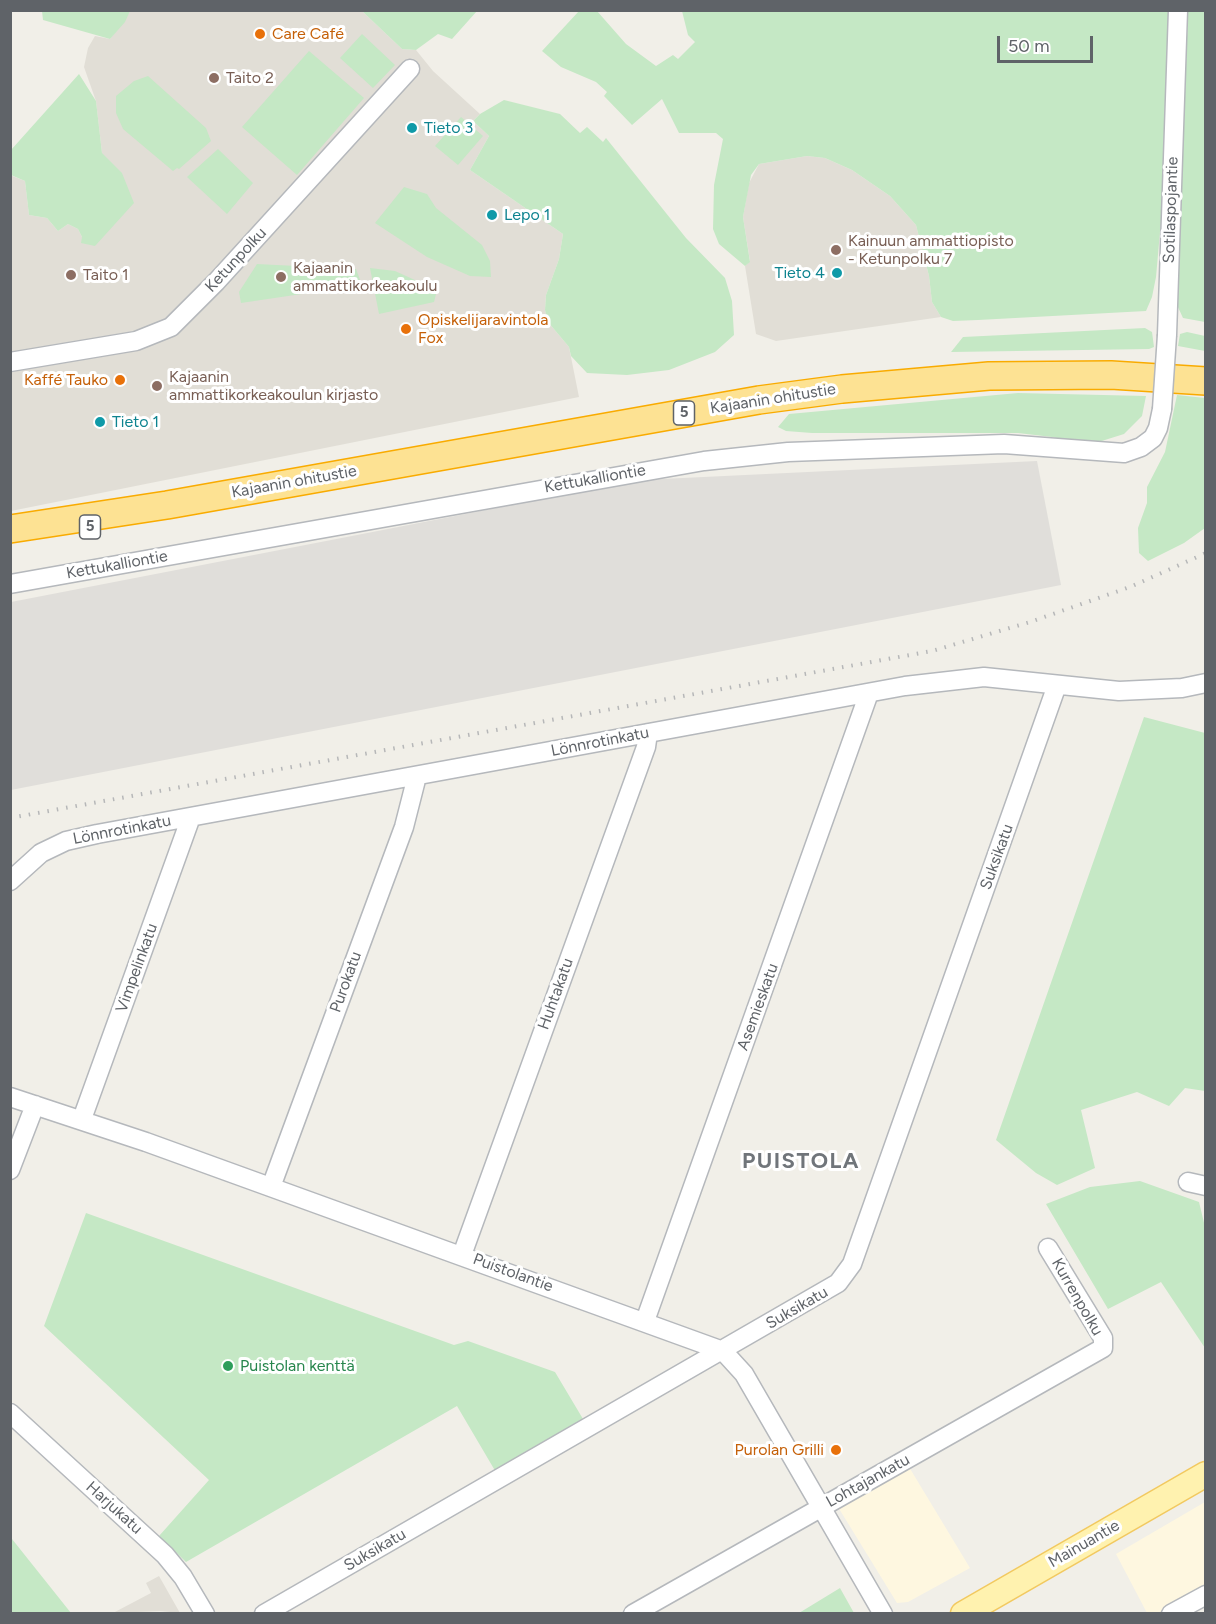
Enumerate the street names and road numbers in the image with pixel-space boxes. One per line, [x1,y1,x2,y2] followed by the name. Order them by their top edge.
[1160,156,1182,264] street label: Sotilaspojantie
[201,224,271,296] street label: Ketunpolku
[709,380,837,418] street label: Kajaanin ohitustie
[674,401,694,425] road number: 5
[543,461,647,497] street label: Kettukalliontie
[230,462,358,502] street label: Kajaanin ohitustie
[80,515,100,539] road number: 5
[65,547,169,583] street label: Kettukalliontie
[549,723,651,761] street label: Lönnrotinkatu
[71,811,173,849] street label: Lönnrotinkatu
[976,822,1018,892] street label: Suksikatu
[112,921,162,1015] street label: Vimpelinkatu
[326,949,366,1015] street label: Purokatu
[534,956,578,1032] street label: Huhtakatu
[733,961,783,1053] street label: Asemieskatu
[470,1250,556,1296] street label: Puistolantie
[1047,1255,1107,1339] street label: Kurrenpolku
[763,1283,831,1333] street label: Suksikatu
[823,1450,913,1512] street label: Lohtajankatu
[82,1478,146,1538] street label: Harjukatu
[1045,1516,1123,1572] street label: Mainuantie
[341,1525,409,1575] street label: Suksikatu

